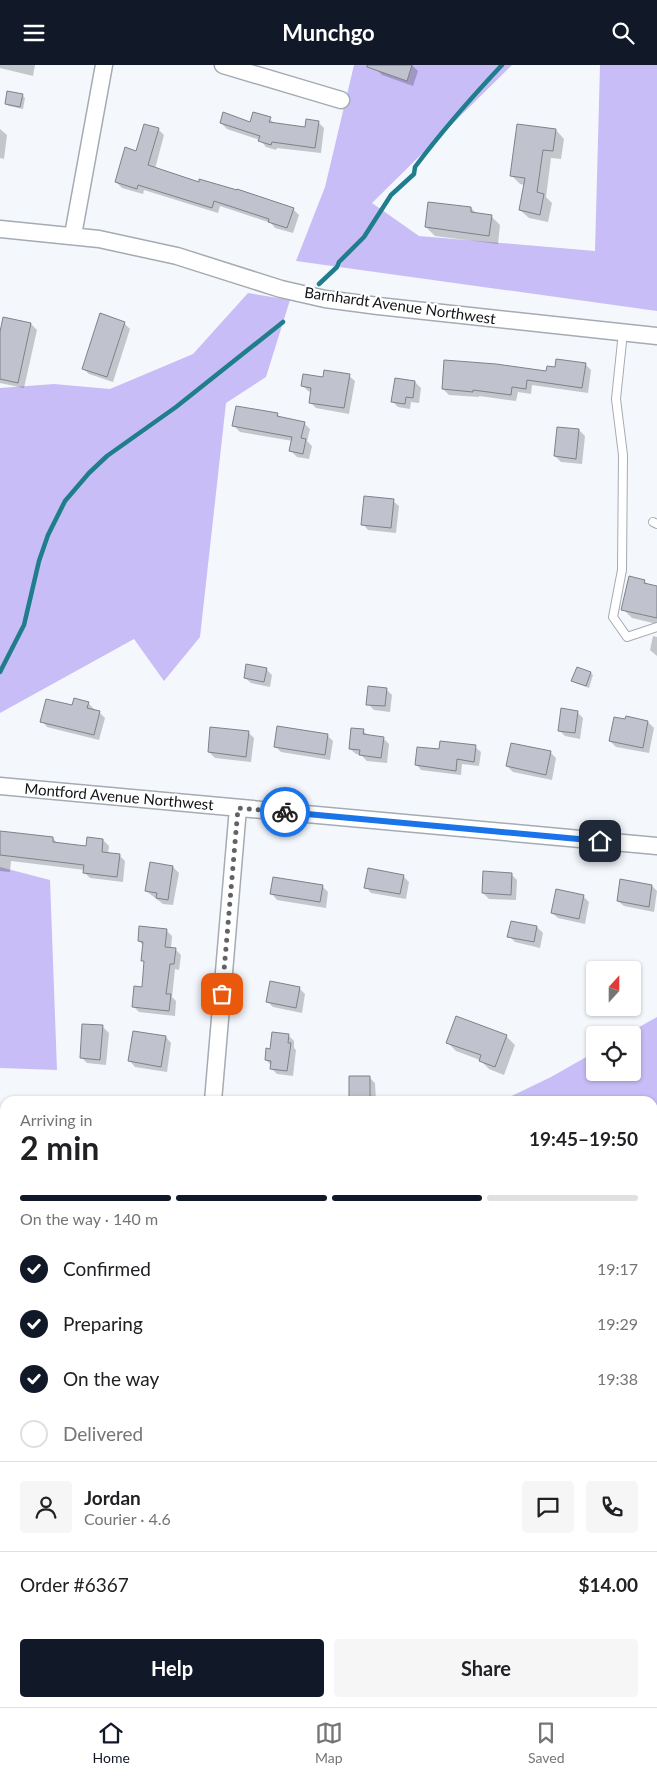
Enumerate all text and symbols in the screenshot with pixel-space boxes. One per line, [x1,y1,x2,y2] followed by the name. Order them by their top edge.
[20,19,48,47] icon: menu
[282,19,375,46] text: Munchgo
[609,19,637,47] icon: search
[303,283,497,327] street label: Barnhardt Avenue Northwest
[24,779,215,813] street label: Montford Avenue Northwest
[260,787,310,837] courier
[271,798,299,826] icon: bike
[579,820,621,862] pin
[586,827,614,855] icon: home
[586,961,641,1016] north arrow
[586,961,641,1081] map controls
[201,973,243,1015] pin
[208,980,236,1008] icon: bag
[586,1026,641,1081] button: locate
[20,1110,93,1129] text: Arriving in
[529,1127,638,1150] text: 19:45–19:50
[20,1128,99,1167] text: 2 min
[20,1209,158,1228] text: On the way · 140 m
[20,1255,48,1283] icon: check
[63,1257,151,1280] text: Confirmed
[597,1259,638,1278] text: 19:17
[20,1310,48,1338] icon: check
[63,1312,143,1335] text: Preparing
[597,1314,638,1333] text: 19:29
[20,1365,48,1393] icon: check
[63,1367,159,1390] text: On the way
[597,1369,638,1388] text: 19:38
[63,1422,143,1445] text: Delivered
[20,1481,72,1533] button: person
[522,1481,574,1533] button: chat
[586,1481,638,1533] button: phone
[84,1486,141,1509] text: Jordan
[84,1509,171,1528] text: Courier · 4.6
[20,1573,129,1596] text: Order #6367
[578,1573,638,1596] text: $14.00
[20,1639,324,1697] button: Help
[334,1639,638,1697] button: Share
[93,1719,130,1766] tab: Home
[315,1719,343,1766] tab: Map
[528,1719,564,1766] tab: Saved

